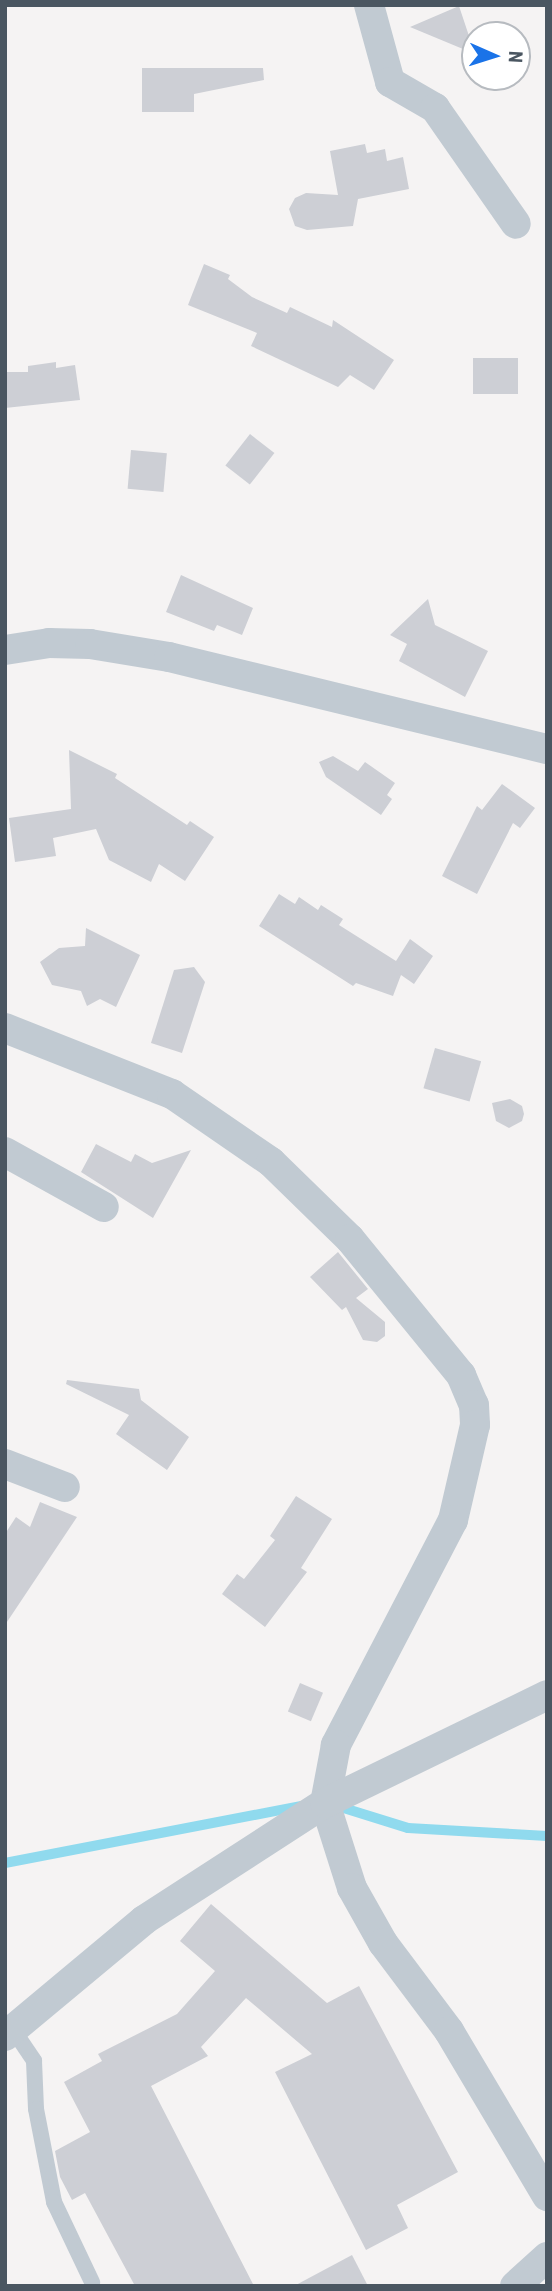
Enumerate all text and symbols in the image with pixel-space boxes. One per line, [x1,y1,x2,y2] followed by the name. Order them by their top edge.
[461,21,531,91] north arrow
[504,51,527,63] text: N

